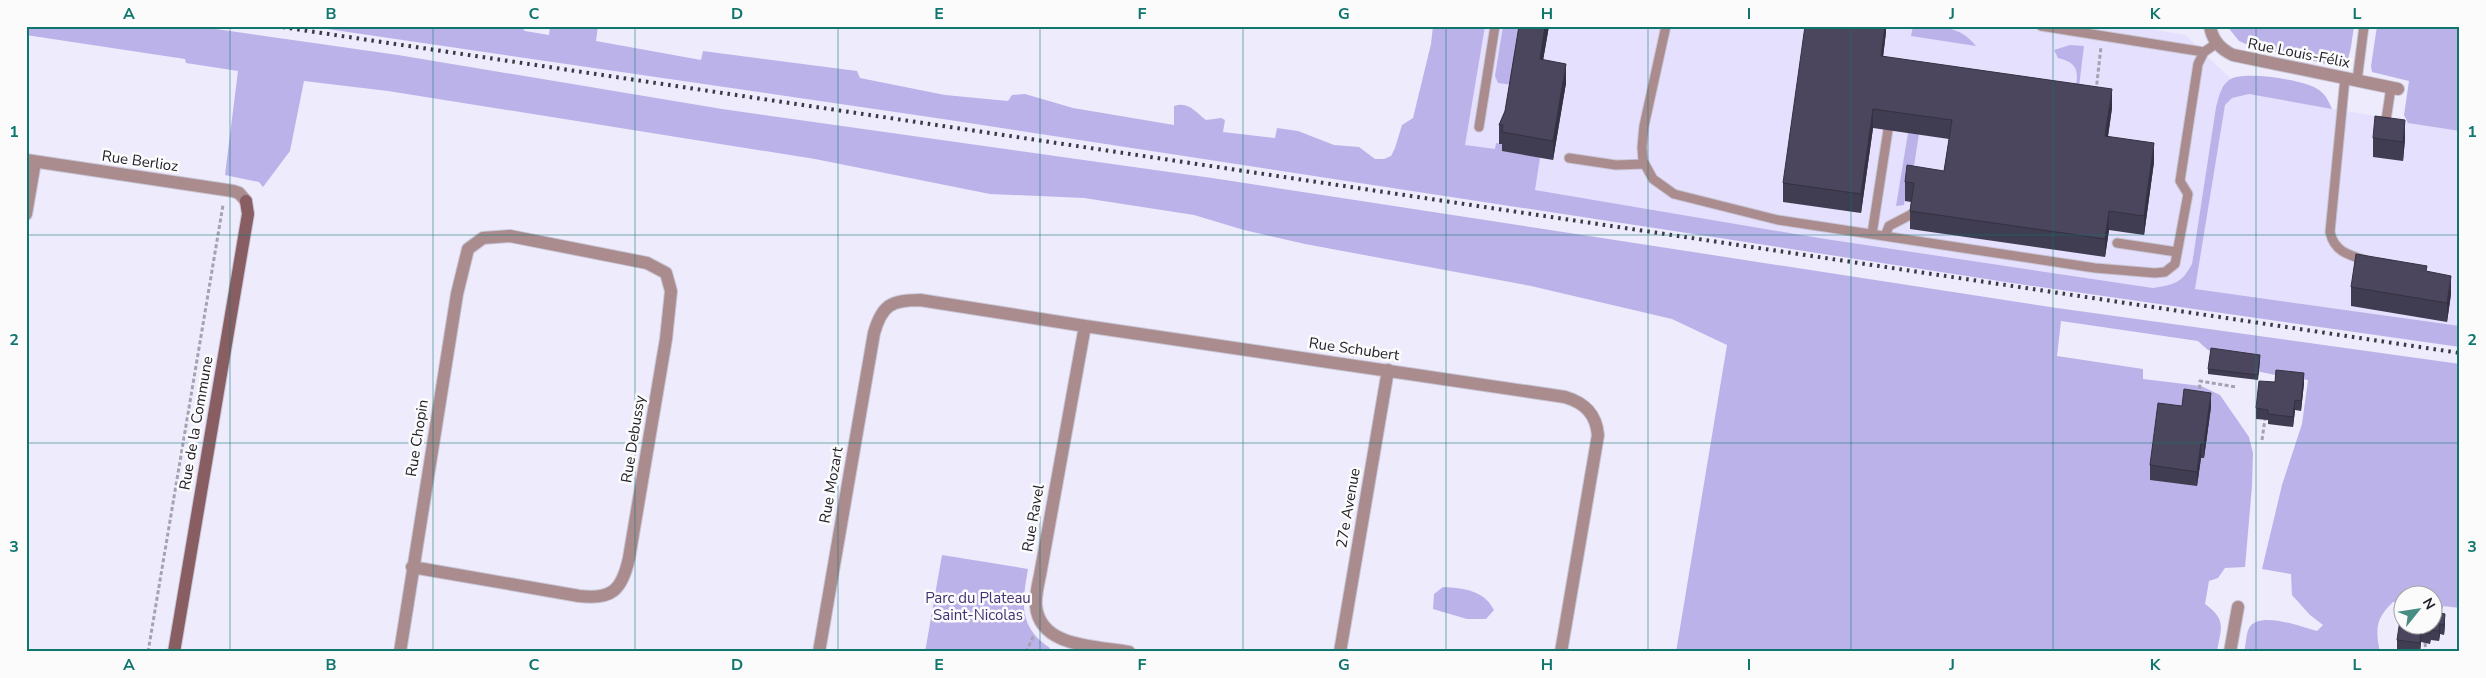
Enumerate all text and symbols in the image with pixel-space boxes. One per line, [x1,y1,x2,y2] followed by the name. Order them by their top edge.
[123,3,135,25] text: A
[325,3,337,25] text: B
[529,3,540,25] text: C
[731,3,743,25] text: D
[934,3,944,25] text: E
[1138,3,1147,25] text: F
[1338,3,1350,25] text: G
[1541,3,1553,25] text: H
[1747,3,1751,25] text: I
[1948,3,1955,25] text: J
[2150,3,2162,25] text: K
[2353,3,2362,25] text: L
[2246,33,2352,73] street label: Rue Louis-Félix
[9,121,19,143] text: 1
[2467,121,2477,143] text: 1
[101,146,180,176] street label: Rue Berlioz
[9,329,19,351] text: 2
[2467,329,2477,351] text: 2
[1307,333,1401,365] street label: Rue Schubert
[174,354,218,492] street label: Rue de la Commune
[616,393,650,484] street label: Rue Debussy
[401,398,433,478] street label: Rue Chopin
[814,445,848,525] street label: Rue Mozart
[1331,466,1365,550] street label: 27e Avenue
[1017,482,1049,553] street label: Rue Ravel
[9,536,19,558] text: 3
[2467,536,2477,558] text: 3
[2394,586,2444,636] north arrow
[925,588,1031,625] park label: Parc du Plateau Saint-Nicolas
[2418,594,2440,613] text: N
[123,654,135,676] text: A
[325,654,337,676] text: B
[529,654,540,676] text: C
[731,654,743,676] text: D
[934,654,944,676] text: E
[1138,654,1147,676] text: F
[1338,654,1350,676] text: G
[1541,654,1553,676] text: H
[1747,654,1751,676] text: I
[1948,654,1955,676] text: J
[2150,654,2162,676] text: K
[2353,654,2362,676] text: L

